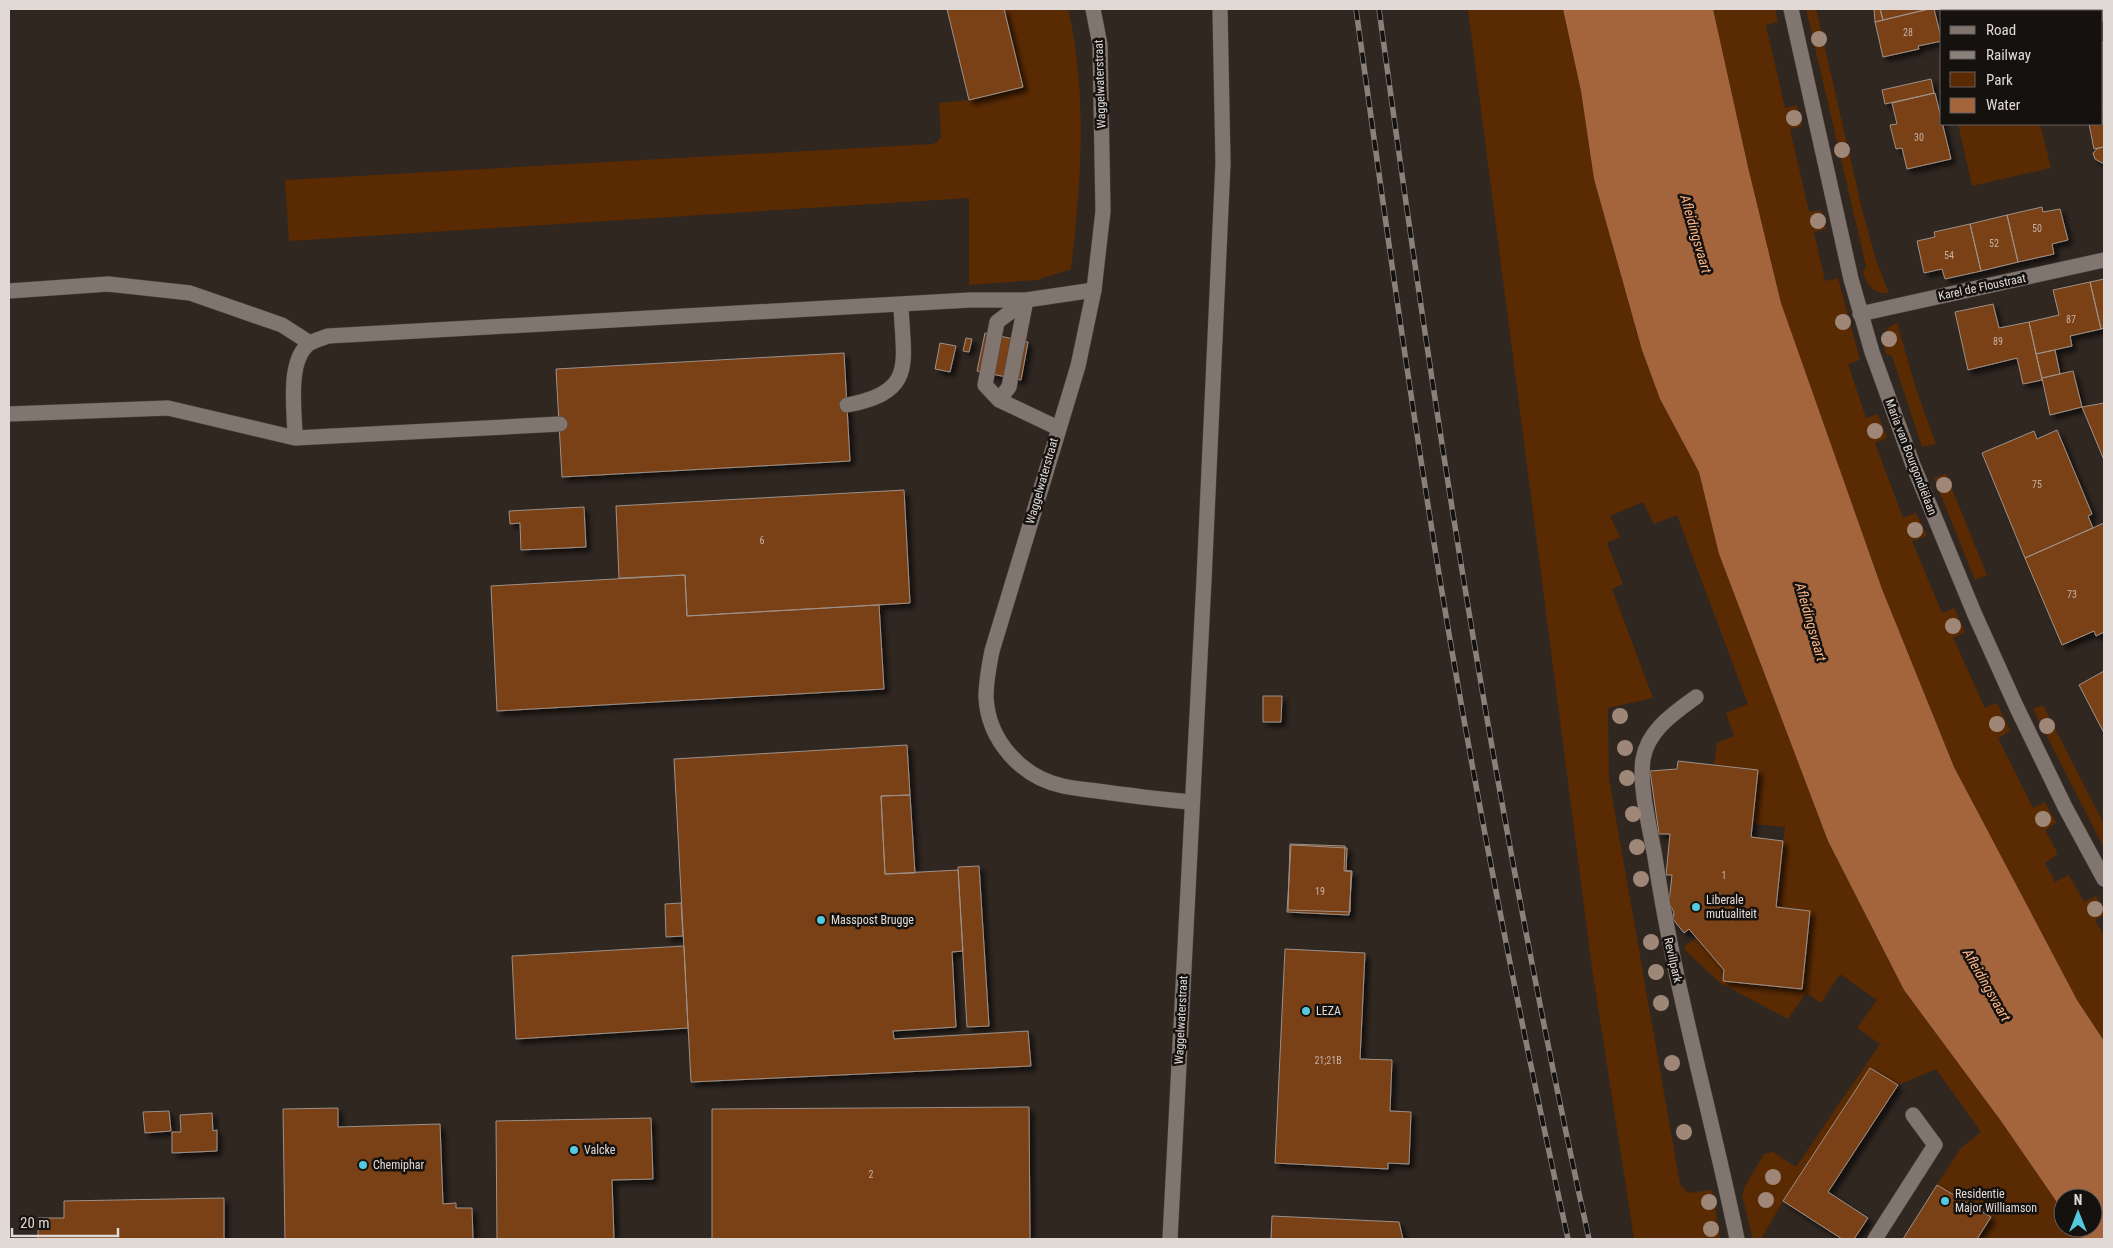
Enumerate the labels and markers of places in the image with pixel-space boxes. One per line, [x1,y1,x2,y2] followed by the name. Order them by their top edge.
[1706,893,1757,921] place label: Liberale mutualiteit
[1690,901,1702,913] marker: Liberale mutualiteit
[831,913,914,927] place label: Masspost Brugge
[815,914,827,926] marker: Masspost Brugge
[1316,1004,1341,1018] place label: LEZA
[1300,1005,1312,1017] marker: LEZA
[584,1143,616,1157] place label: Valcke
[568,1144,580,1156] marker: Valcke
[373,1158,424,1172] place label: Chemiphar
[357,1159,369,1171] marker: Chemiphar
[1955,1187,2037,1215] place label: Residentie Major Williamson
[1939,1195,1951,1207] marker: Residentie Major Williamson

